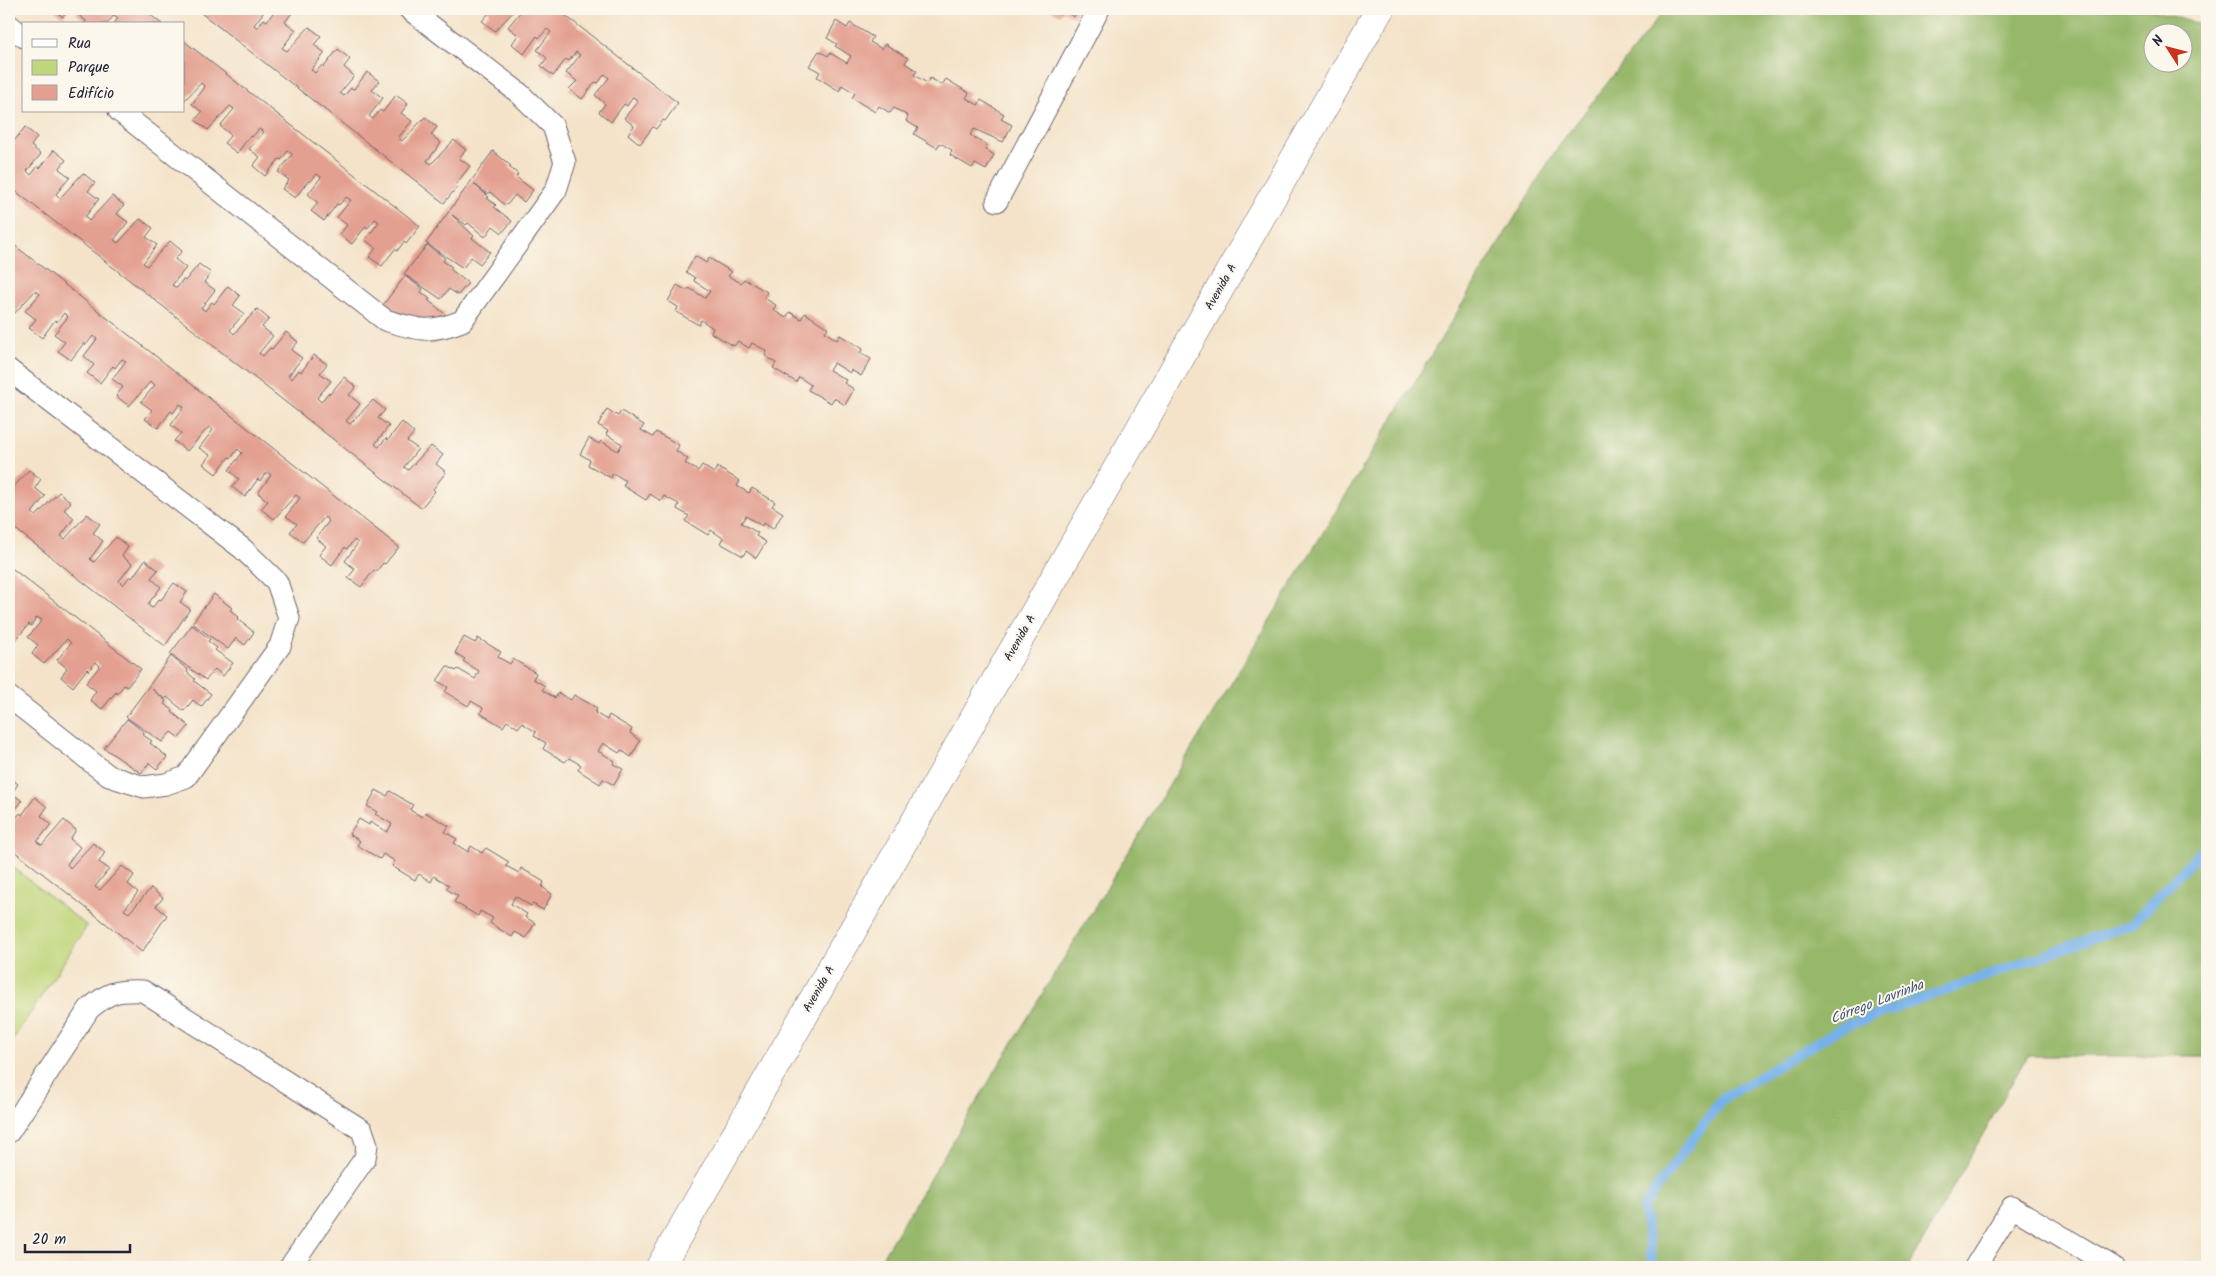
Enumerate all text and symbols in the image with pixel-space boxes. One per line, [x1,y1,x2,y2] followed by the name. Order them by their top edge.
[22,22,185,112] legend
[2144,22,2194,72] north arrow
[2147,31,2170,51] text: N
[68,32,91,56] text: Rua
[68,56,109,80] text: Parque
[68,82,114,106] text: Edifício
[1200,260,1242,314] street label: Avenida A
[999,611,1041,665] street label: Avenida A
[798,962,840,1016] street label: Avenida A
[1827,974,1928,1030] water label: Córrego Lavrinha
[25,1221,130,1253] scale bar
[32,1228,66,1252] text: 20 m

